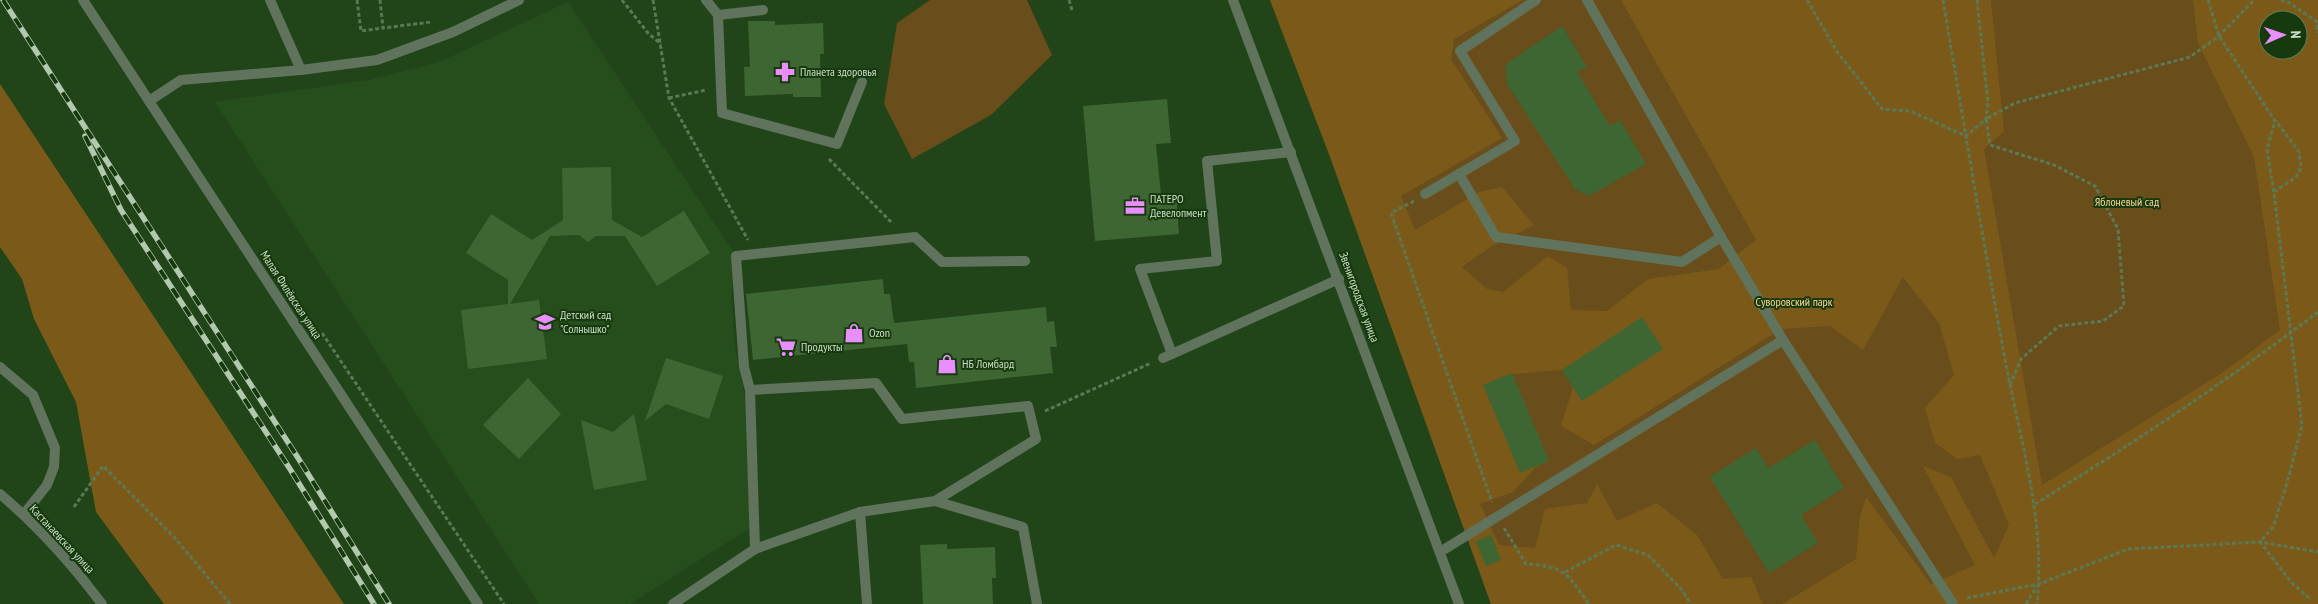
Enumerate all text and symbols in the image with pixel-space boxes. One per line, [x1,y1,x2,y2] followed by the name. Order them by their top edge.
[2258,10,2308,60] north arrow
[2287,30,2305,39] text: N
[774,61,796,83] pharmacy icon: Планета здоровья
[800,64,877,79] place label: Планета здоровья
[1150,191,1207,220] place label: ПАТЕРО Девелопмент
[2095,194,2160,209] park label: Яблоневый сад
[1124,195,1146,217] office icon: ПАТЕРО Девелопмент
[257,248,326,342] street label: Малая Филёвская улица
[1336,250,1383,344] street label: Звенигородская улица
[1756,294,1833,309] park label: Суворовский парк
[560,307,612,336] place label: Детский сад "Солнышко"
[534,311,556,333] school or university icon: Детский сад "Солнышко"
[843,322,865,344] shop icon: Ozon
[869,325,890,340] place label: Ozon
[775,336,797,358] supermarket icon: Продукты
[801,339,842,354] place label: Продукты
[936,353,958,375] shop icon: НБ Ломбард
[962,356,1015,371] place label: НБ Ломбард
[27,501,98,576] street label: Кастанаевская улица

